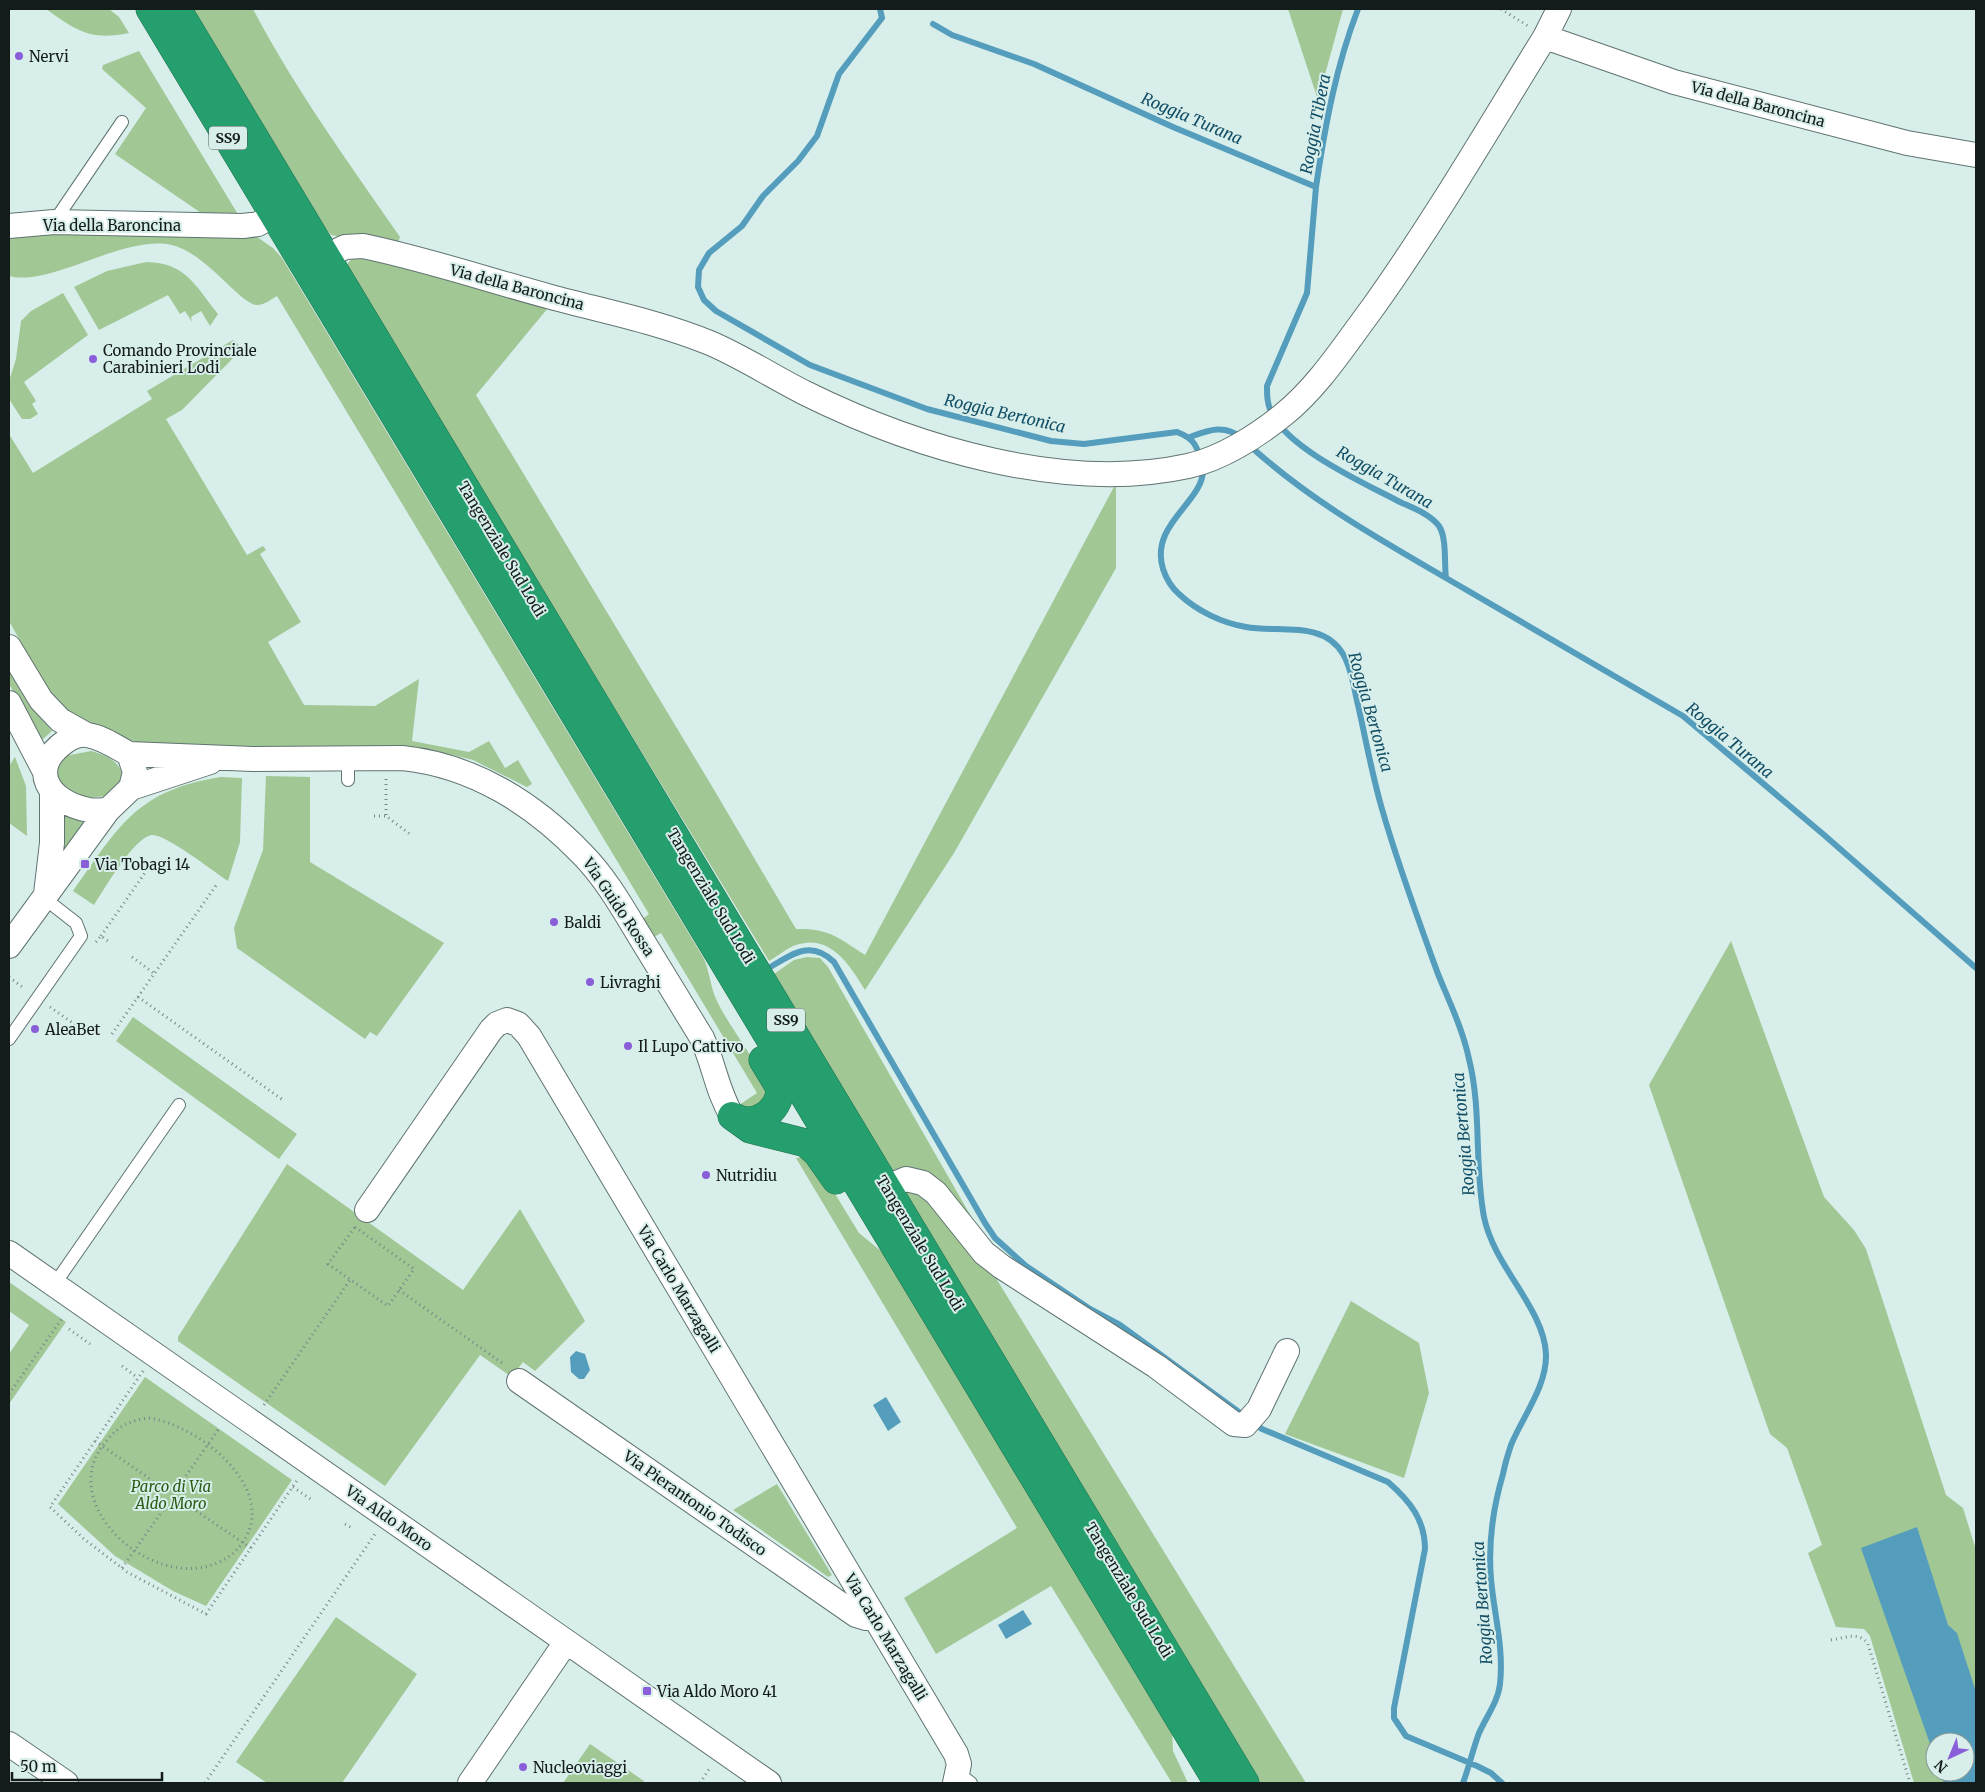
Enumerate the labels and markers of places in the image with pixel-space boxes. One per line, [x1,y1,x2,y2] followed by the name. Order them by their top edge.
[29,47,69,66] place label: Nervi
[13,50,25,62] marker: Nervi
[103,341,257,377] place label: Comando Provinciale Carabinieri Lodi
[87,353,99,365] marker: Comando Provinciale Carabinieri Lodi
[94,855,190,874] place label: Via Tobagi 14
[79,858,91,870] marker: Via Tobagi 14
[564,913,601,932] place label: Baldi
[548,916,560,928] marker: Baldi
[600,973,661,992] place label: Livraghi
[584,976,596,988] marker: Livraghi
[44,1020,101,1039] place label: AleaBet
[29,1023,41,1035] marker: AleaBet
[638,1037,744,1056] place label: Il Lupo Cattivo
[622,1040,634,1052] marker: Il Lupo Cattivo
[716,1166,777,1185] place label: Nutridiu
[700,1169,712,1181] marker: Nutridiu
[656,1682,777,1701] place label: Via Aldo Moro 41
[641,1685,653,1697] marker: Via Aldo Moro 41
[533,1758,627,1777] place label: Nucleoviaggi
[517,1761,529,1773] marker: Nucleoviaggi

